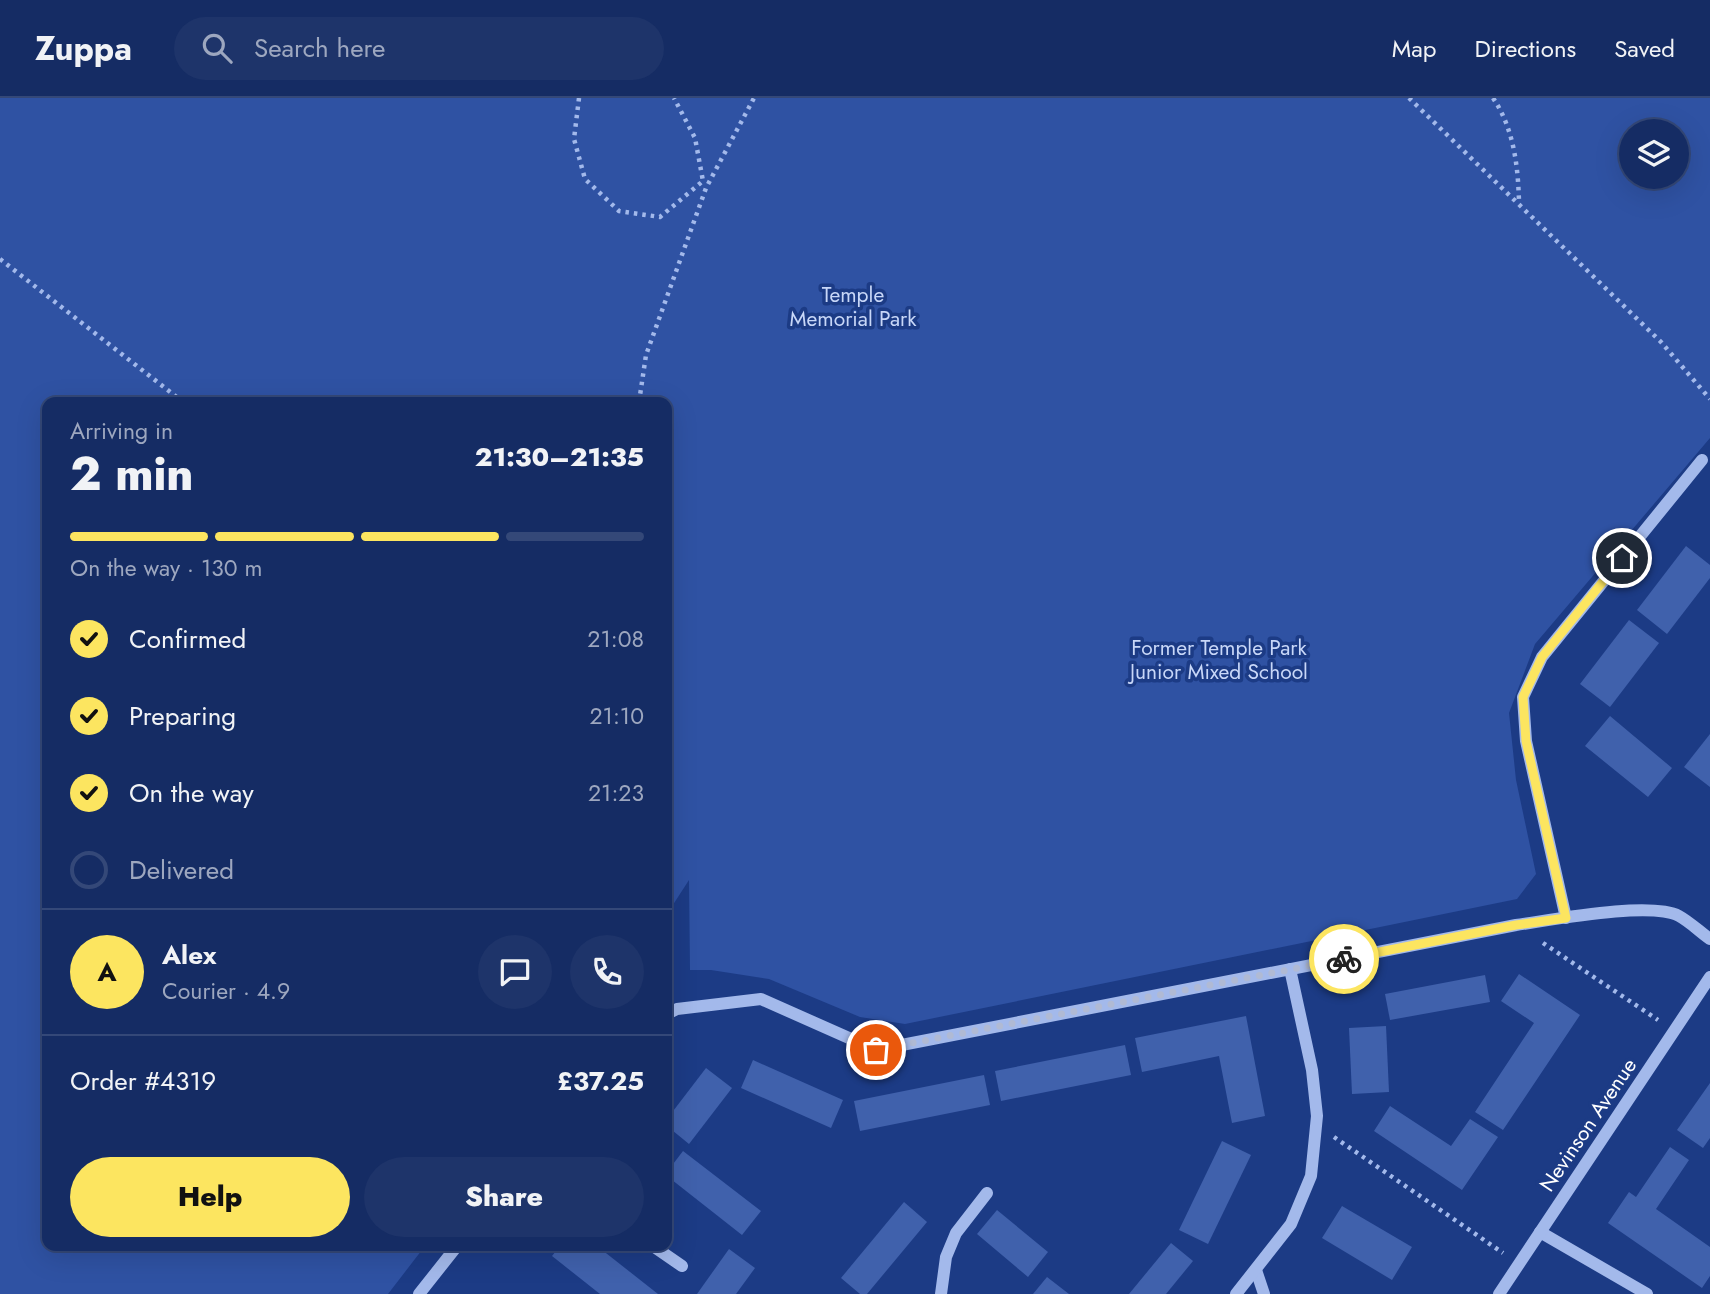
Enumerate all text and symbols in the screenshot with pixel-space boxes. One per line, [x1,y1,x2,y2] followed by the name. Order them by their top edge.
[174,17,664,80] search box
[35,25,132,72] text: Zuppa
[198,29,236,67] icon: search
[254,29,385,67] text: Search here
[1392,31,1437,66] text: Map
[1475,31,1576,66] text: Directions
[1614,31,1675,66] text: Saved
[1619,119,1689,189] map controls
[1619,119,1689,189] button: layers
[790,280,917,334] park label: Temple Memorial Park
[70,414,173,448] text: Arriving in
[475,438,644,476] text: 21:30–21:35
[70,441,194,507] text: 2 min
[1592,528,1652,588] pin
[1603,539,1641,577] icon: home
[70,551,262,585] text: On the way · 130 m
[70,620,108,658] icon: check
[129,620,246,658] text: Confirmed
[587,622,644,656] text: 21:08
[1127,633,1308,687] park label: Former Temple Park Junior Mixed School
[70,697,108,735] icon: check
[129,697,236,735] text: Preparing
[590,699,644,733] text: 21:10
[70,774,108,812] icon: check
[129,774,254,812] text: On the way
[588,776,644,810] text: 21:23
[129,851,234,889] text: Delivered
[1309,924,1379,994] courier
[478,935,552,1009] button: chat
[570,935,644,1009] button: phone
[162,936,216,974] text: Alex
[1325,940,1363,978] icon: bike
[97,953,117,991] text: A
[162,974,290,1008] text: Courier · 4.9
[846,1020,906,1080] pin
[857,1031,895,1069] icon: bag
[1532,1052,1644,1198] street label: Nevinson Avenue
[70,1062,216,1100] text: Order #4319
[557,1062,644,1100] text: £37.25
[70,1157,350,1237] button: Help
[364,1157,644,1237] button: Share

